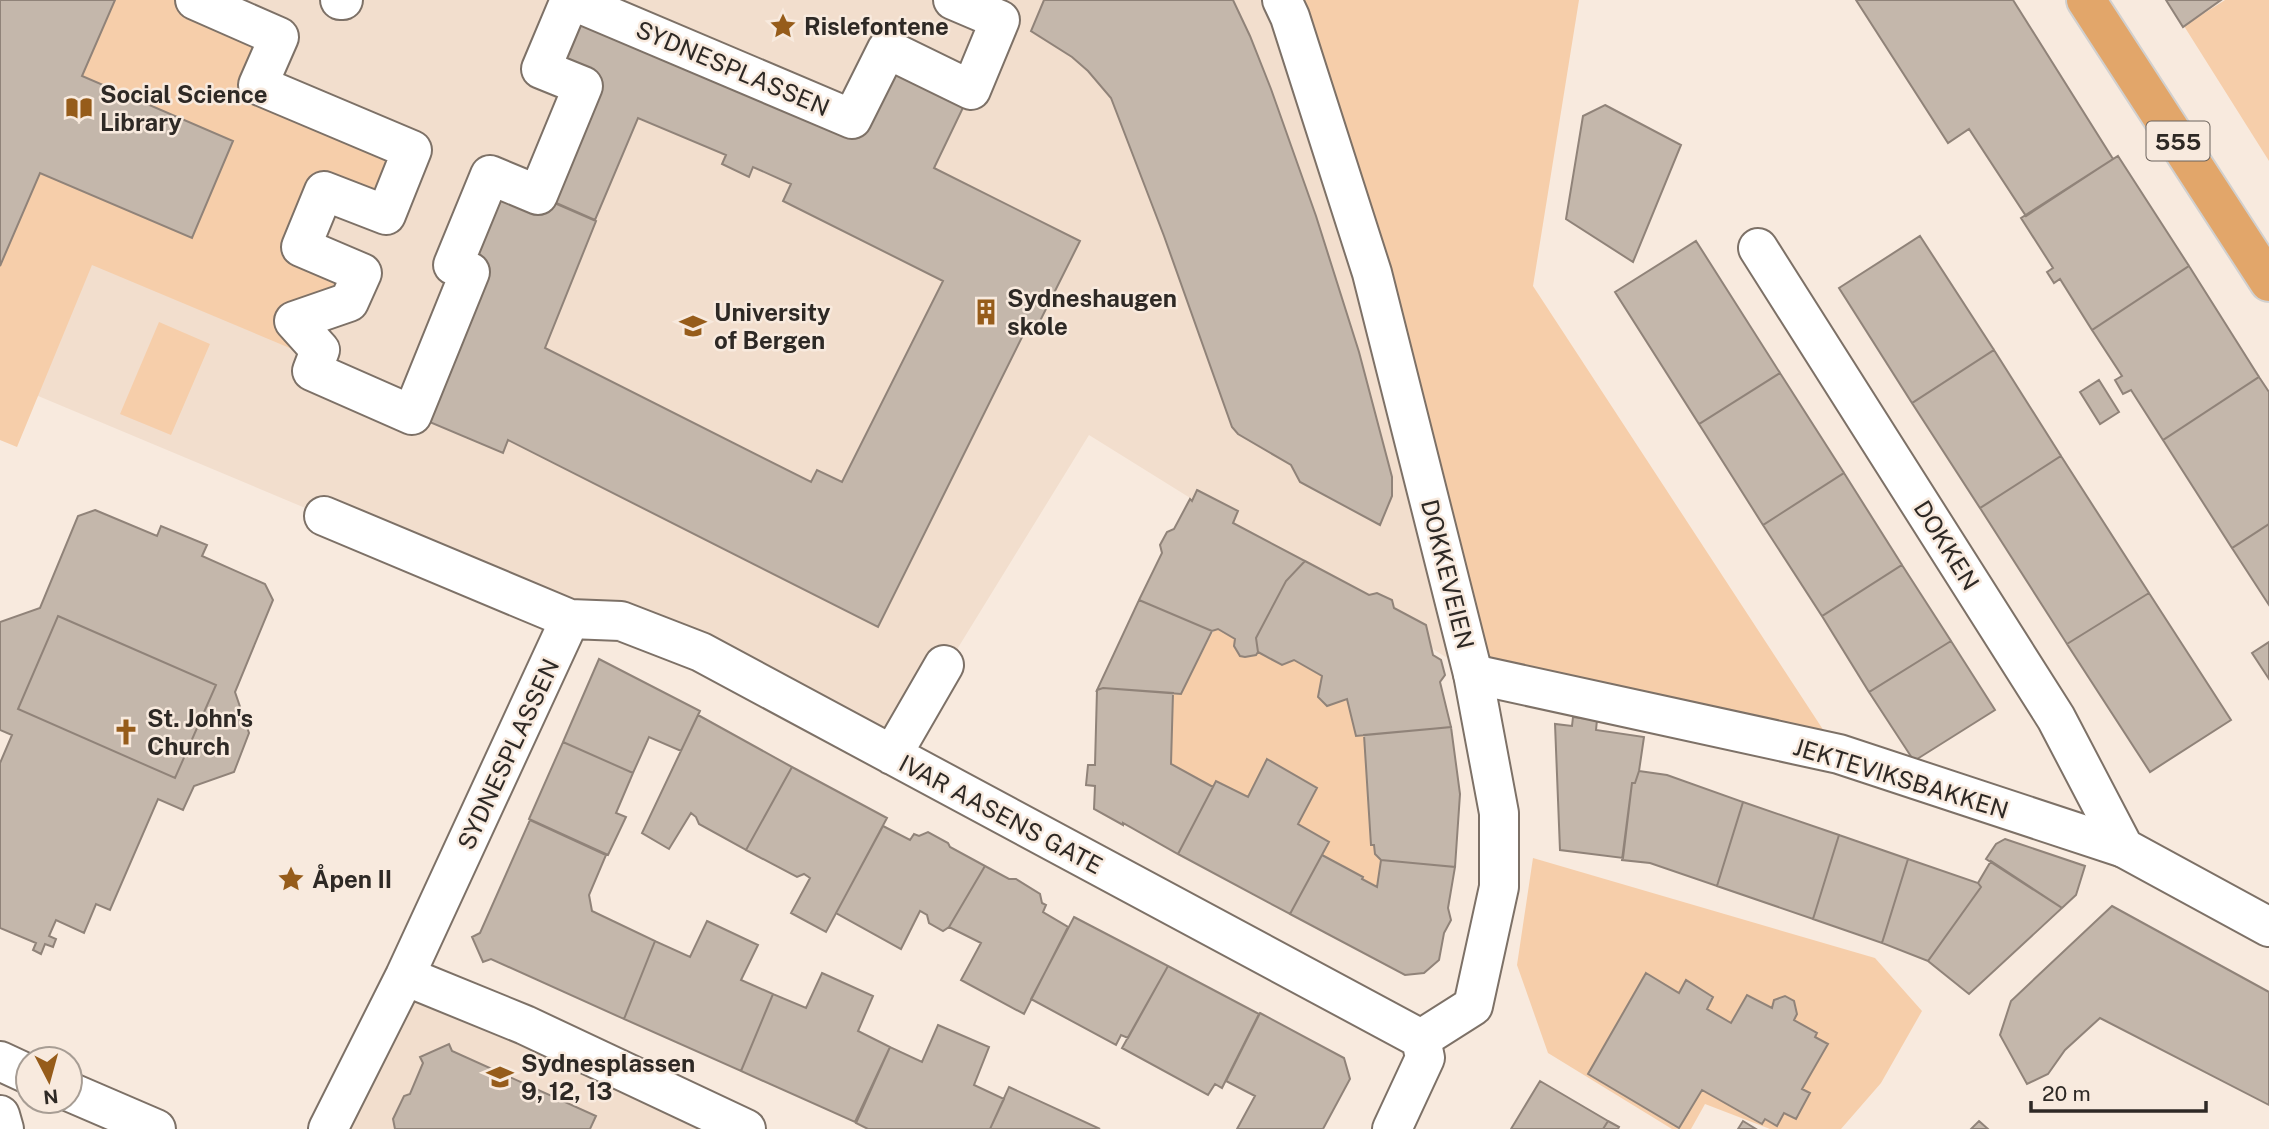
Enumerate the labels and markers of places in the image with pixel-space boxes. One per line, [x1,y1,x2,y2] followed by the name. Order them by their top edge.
[768,11,798,41] place icon: Rislefontene
[804,12,949,40] place label: Rislefontene
[100,80,268,136] place label: Social Science Library
[64,93,94,123] library icon: Social Science Library
[1007,284,1177,340] place label: Sydneshaugen skole
[971,297,1001,327] building icon: Sydneshaugen skole
[714,298,831,354] place label: University of Bergen
[678,311,708,341] school or university icon: University of Bergen
[147,704,253,760] place label: St. John's Church
[111,717,141,747] church icon: St. John's Church
[312,863,392,893] place label: Åpen II
[276,864,306,894] place icon: Åpen II
[521,1049,695,1105] place label: Sydnesplassen 9, 12, 13
[485,1062,515,1092] school or university icon: Sydnesplassen 9, 12, 13

